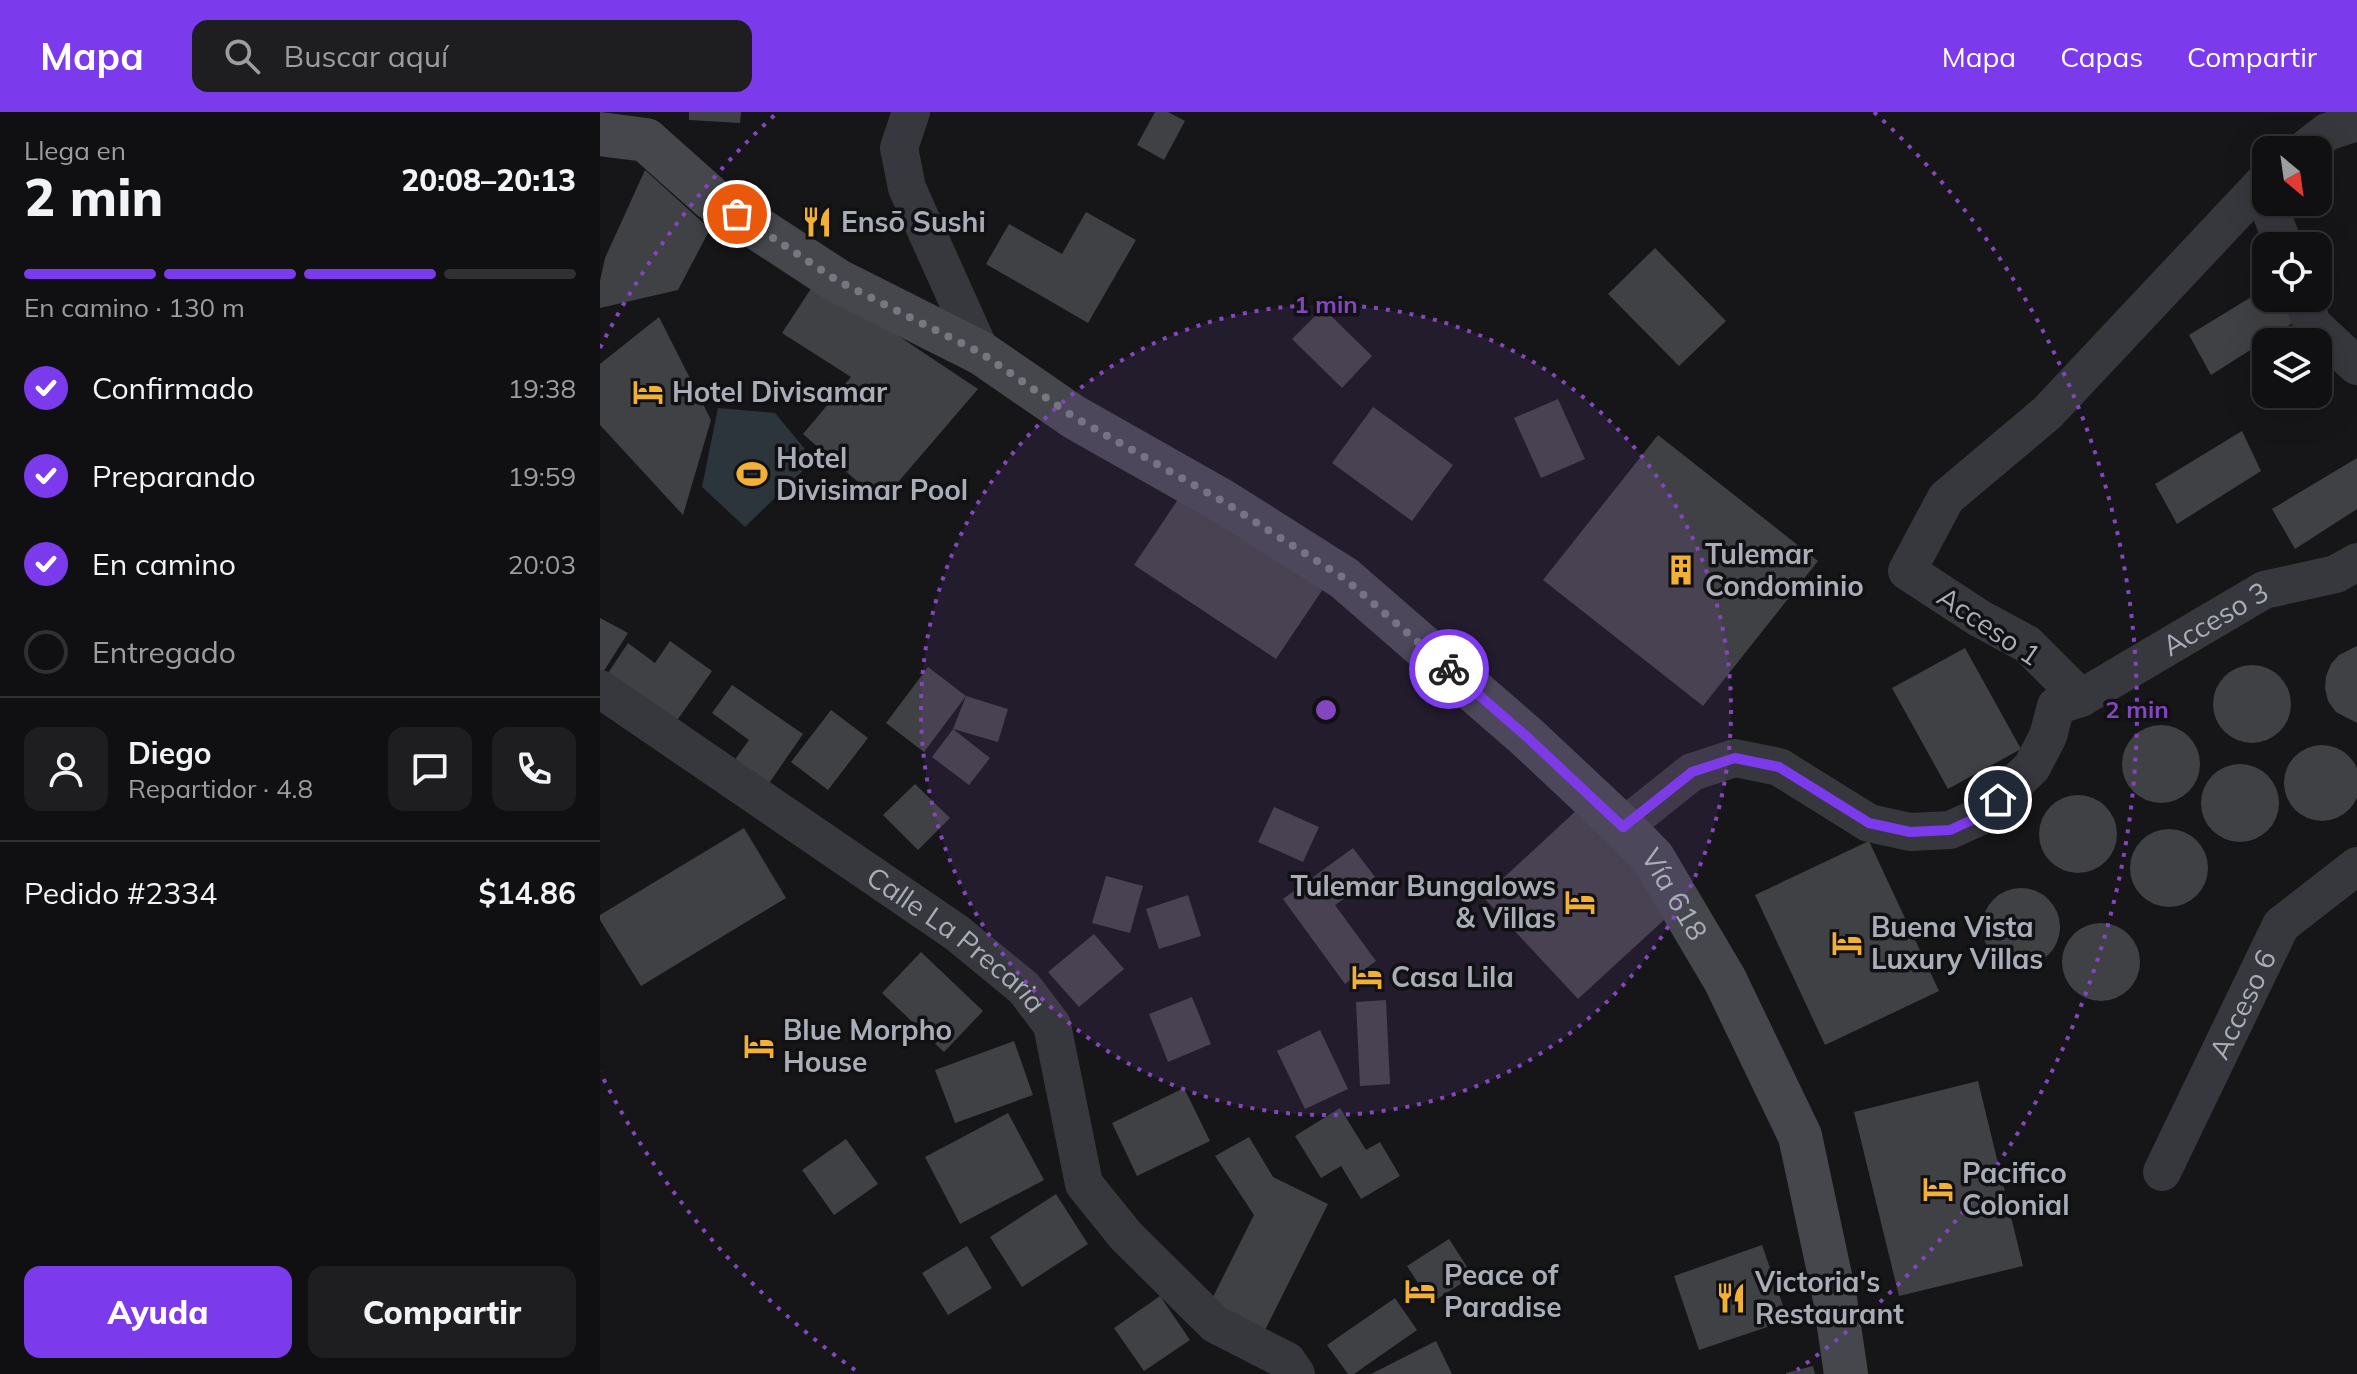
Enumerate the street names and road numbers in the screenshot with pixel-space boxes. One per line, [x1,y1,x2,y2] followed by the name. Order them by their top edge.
[2156,574,2274,663] street label: Acceso 3
[1931,578,2047,673] street label: Acceso 1
[1634,842,1716,946] street label: Vía 618
[860,859,1054,1019] street label: Calle La Precaria
[2201,944,2283,1064] street label: Acceso 6

